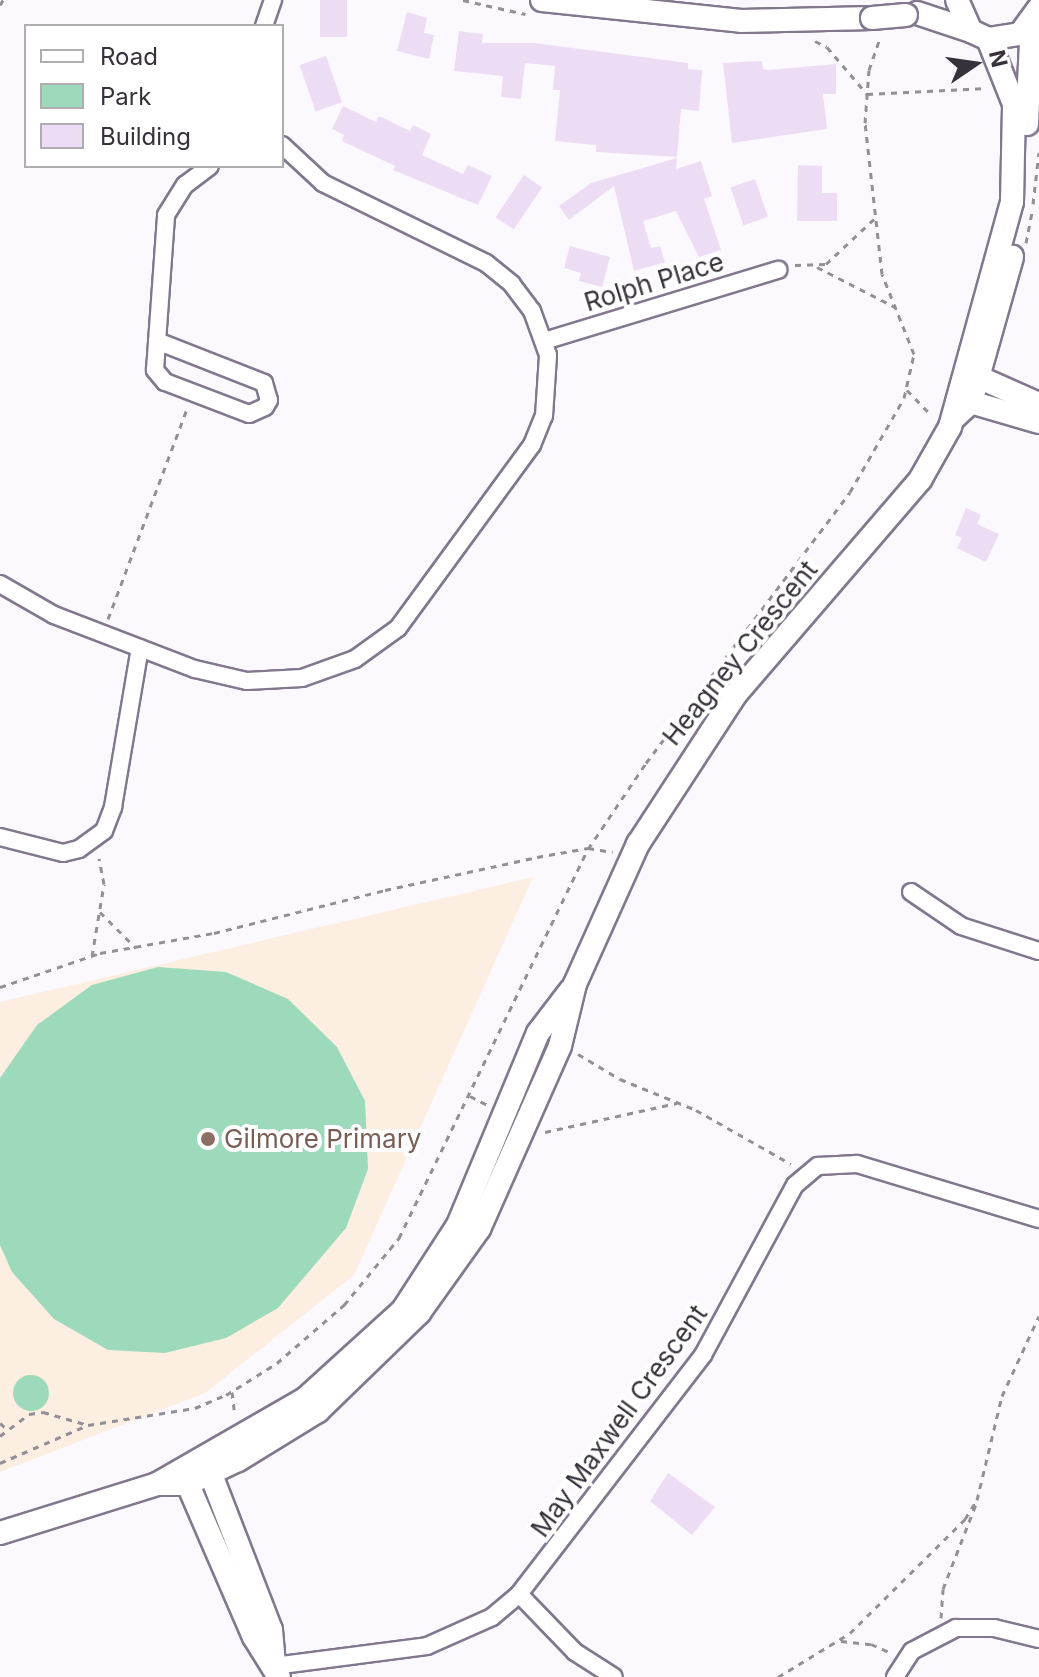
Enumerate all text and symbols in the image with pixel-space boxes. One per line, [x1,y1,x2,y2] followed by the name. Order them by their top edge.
[24,24,284,168] legend
[935,24,1015,104] north arrow
[100,42,158,71] text: Road
[984,48,1013,70] text: N
[100,82,151,111] text: Park
[100,122,191,151] text: Building
[580,246,728,318] street label: Rolph Place
[656,554,824,752] street label: Heagney Crescent
[224,1123,421,1155] place label: Gilmore Primary
[199,1130,217,1148] marker: Gilmore Primary
[524,1299,714,1543] street label: May Maxwell Crescent

